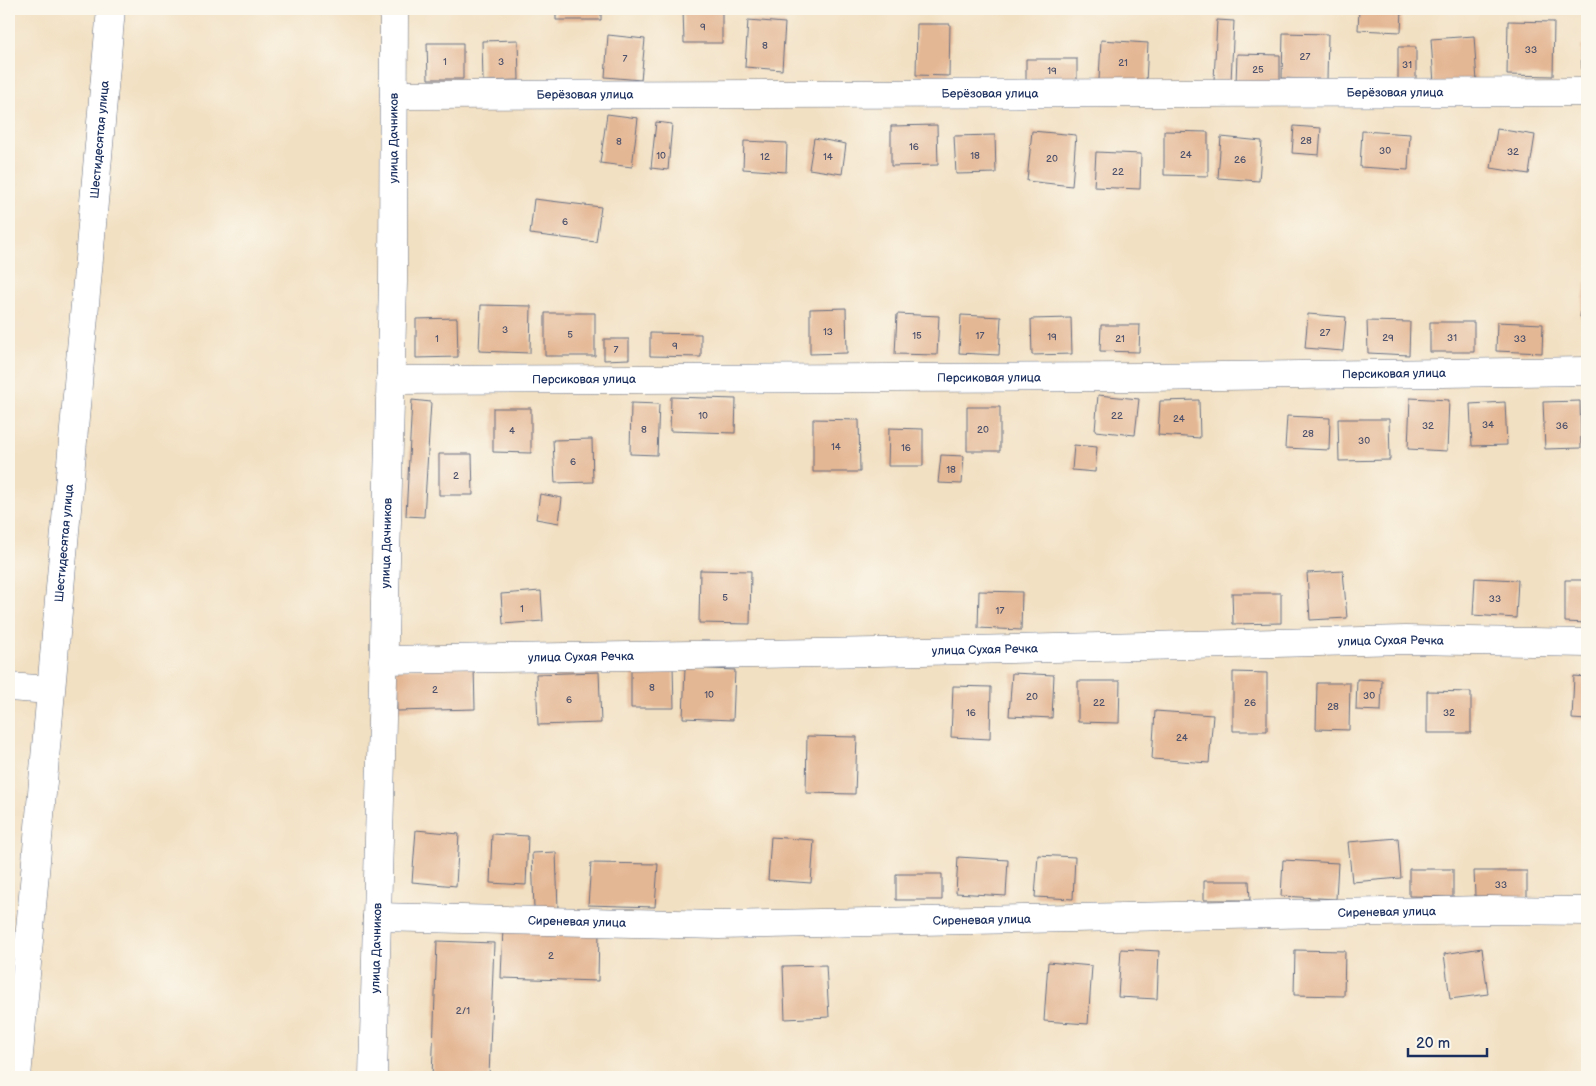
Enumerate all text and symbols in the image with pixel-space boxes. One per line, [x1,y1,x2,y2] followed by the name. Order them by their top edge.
[700,21,706,33] house number: 9
[762,40,768,52] house number: 8
[1525,44,1537,56] house number: 33
[1300,51,1310,63] house number: 27
[623,53,628,65] house number: 7
[443,56,447,68] house number: 1
[498,56,504,68] house number: 3
[1118,57,1128,69] house number: 21
[1402,59,1412,71] house number: 31
[1252,64,1264,76] house number: 25
[1047,65,1057,77] house number: 19
[87,80,113,199] street label: Шестидесятая улица
[1346,85,1444,101] street label: Берёзовая улица
[941,86,1039,102] street label: Берёзовая улица
[536,87,634,103] street label: Берёзовая улица
[386,92,402,184] street label: улица Дачников
[1300,135,1312,147] house number: 28
[616,136,622,148] house number: 8
[909,141,919,153] house number: 16
[1379,145,1391,157] house number: 30
[1507,146,1519,158] house number: 32
[1180,149,1192,161] house number: 24
[656,150,666,162] house number: 10
[970,150,980,162] house number: 18
[760,151,770,163] house number: 12
[823,151,833,163] house number: 14
[1046,153,1058,165] house number: 20
[1234,154,1246,166] house number: 26
[1112,166,1124,178] house number: 22
[562,216,568,228] house number: 6
[502,324,508,336] house number: 3
[823,326,833,338] house number: 13
[1320,327,1330,339] house number: 27
[567,329,573,341] house number: 5
[912,330,922,342] house number: 15
[976,330,984,342] house number: 17
[1047,331,1057,343] house number: 19
[1382,332,1394,344] house number: 29
[1447,332,1457,344] house number: 31
[435,333,439,345] house number: 1
[1115,333,1125,345] house number: 21
[1514,333,1526,345] house number: 33
[672,340,678,352] house number: 9
[614,344,619,356] house number: 7
[1342,366,1446,382] street label: Персиковая улица
[937,370,1041,386] street label: Персиковая улица
[532,372,636,387] street label: Персиковая улица
[698,410,708,422] house number: 10
[1111,410,1123,422] house number: 22
[1173,413,1185,425] house number: 24
[1482,419,1494,431] house number: 34
[1422,420,1434,432] house number: 32
[1556,420,1568,432] house number: 36
[641,424,647,436] house number: 8
[977,424,989,436] house number: 20
[509,425,515,437] house number: 4
[1302,428,1314,440] house number: 28
[1358,435,1370,447] house number: 30
[831,441,841,453] house number: 14
[901,442,911,454] house number: 16
[570,456,576,468] house number: 6
[946,464,956,476] house number: 18
[453,470,459,482] house number: 2
[52,483,77,603] street label: Шестидесятая улица
[378,497,396,589] street label: улица Дачников
[722,592,728,604] house number: 5
[1489,593,1501,605] house number: 33
[520,603,524,615] house number: 1
[996,605,1004,617] house number: 17
[1338,633,1444,650] street label: улица Сухая Речка
[932,641,1038,659] street label: улица Сухая Речка
[528,649,634,666] street label: улица Сухая Речка
[649,682,655,694] house number: 8
[432,684,438,696] house number: 2
[704,689,714,701] house number: 10
[1363,690,1375,702] house number: 30
[1026,691,1038,703] house number: 20
[566,694,572,706] house number: 6
[1093,697,1105,709] house number: 22
[1244,697,1256,709] house number: 26
[1327,701,1339,713] house number: 28
[966,707,976,719] house number: 16
[1443,707,1455,719] house number: 32
[1176,732,1188,744] house number: 24
[1495,879,1507,891] house number: 33
[368,902,385,994] street label: улица Дачников
[1337,904,1436,921] street label: Сиреневая улица
[933,912,1031,929] street label: Сиреневая улица
[528,914,626,931] street label: Сиреневая улица
[548,950,554,962] house number: 2
[456,1005,470,1017] house number: 2/1
[1408,1026,1487,1058] scale bar
[1416,1034,1450,1053] text: 20 m

